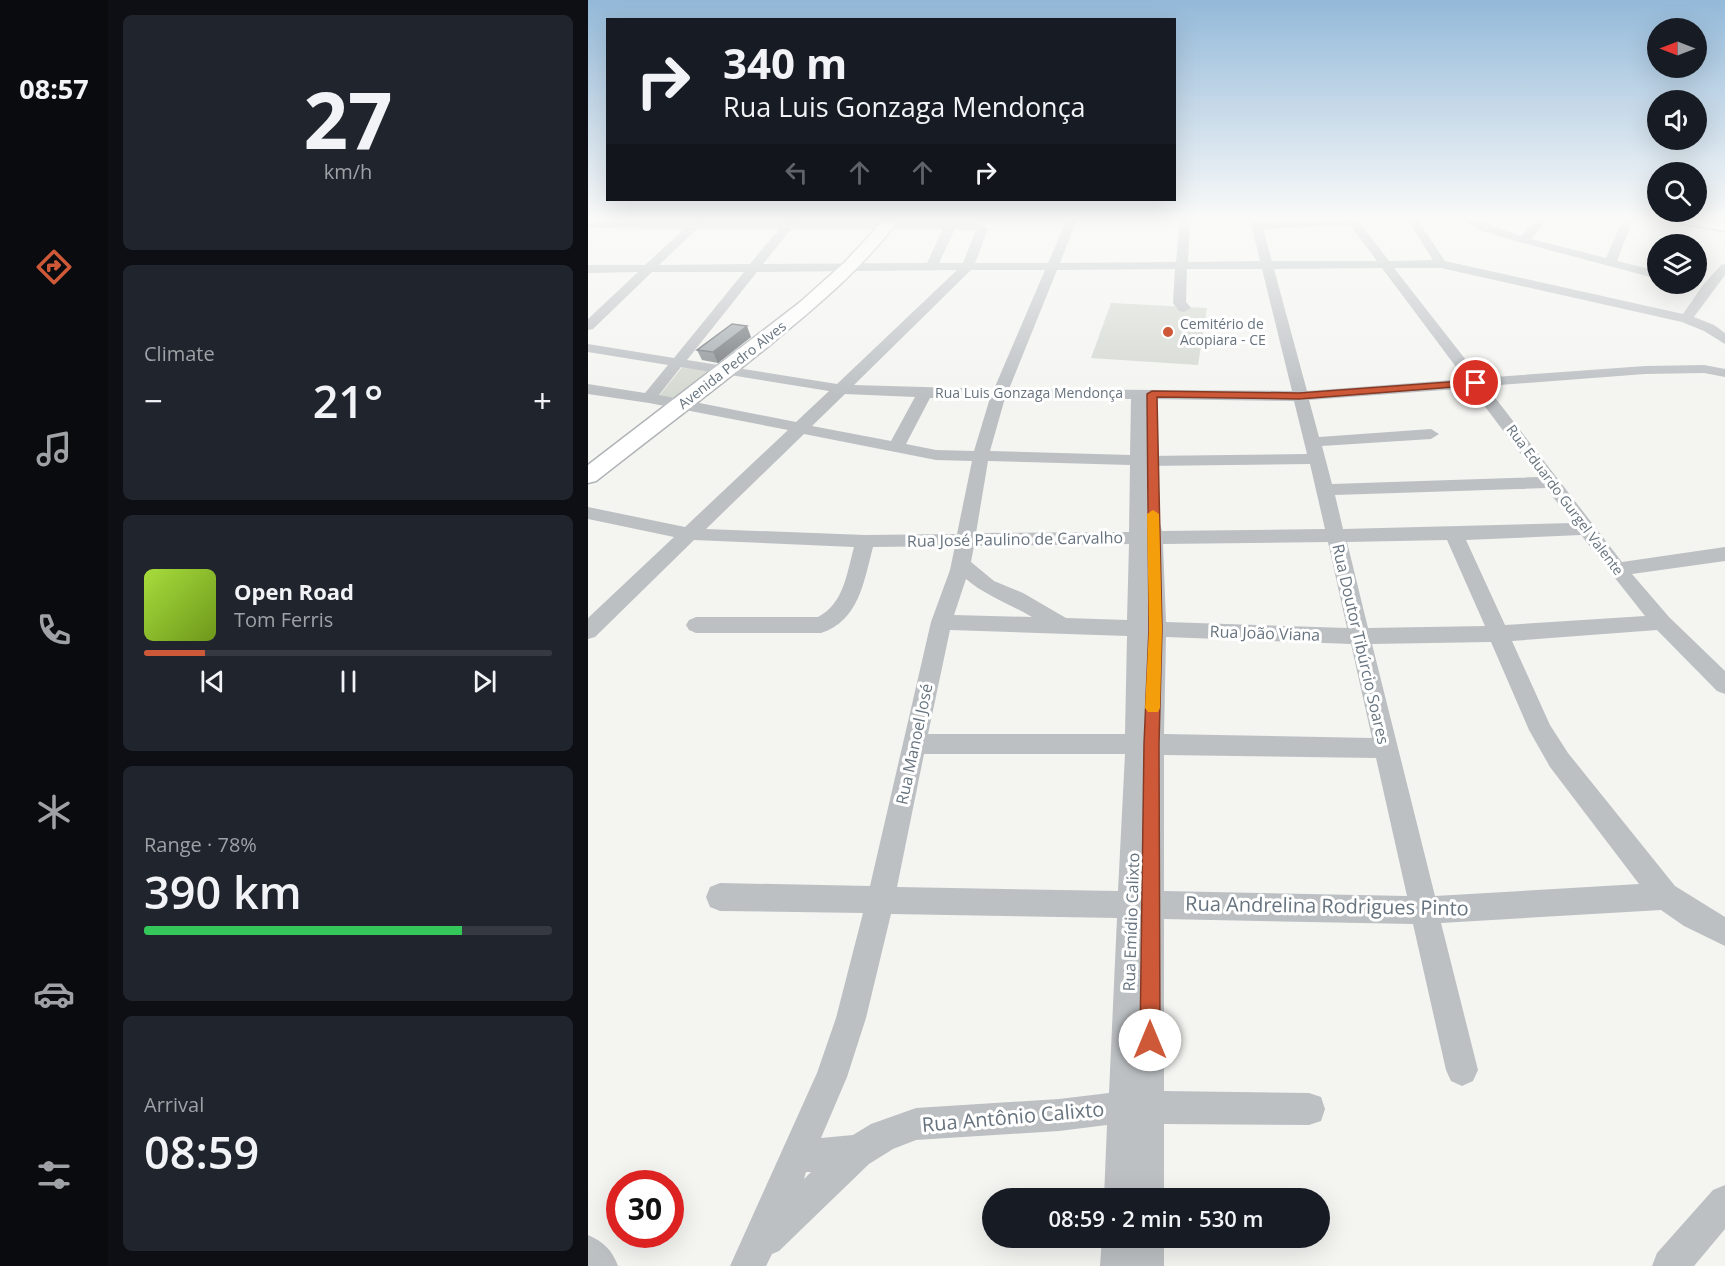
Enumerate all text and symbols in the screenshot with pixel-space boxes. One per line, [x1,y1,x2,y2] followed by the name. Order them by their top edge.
[1647,18,1707,78] north arrow
[1647,18,1707,294] map controls
[723,34,847,91] text: 340 m
[624,42,702,120] icon: right
[303,66,393,172] text: 27
[19,70,89,107] text: 08:57
[723,88,1086,125] text: Rua Luis Gonzaga Mendonça
[1647,90,1707,150] button: sound
[780,156,813,189] icon: left
[843,156,876,189] icon: ahead
[906,156,939,189] icon: ahead
[969,156,1002,189] icon: right
[324,158,372,185] text: km/h
[1647,162,1707,222] button: search
[1647,234,1707,294] button: layers
[33,246,75,288] icon: directions
[1180,314,1266,349] place label: Cemitério de Acopiara - CE
[674,316,790,413] street label: Avenida Pedro Alves
[1161,325,1175,339] marker: Cemitério de Acopiara - CE
[144,340,215,367] text: Climate
[1450,357,1501,408] pin
[1459,366,1492,399] icon: arrive
[313,370,383,431] text: 21°
[144,378,163,423] text: −
[533,378,552,423] text: +
[935,383,1123,402] street label: Rua Luis Gonzaga Mendonça
[1503,421,1628,579] street label: Rua Eduardo Gurgel Valente
[33,428,75,470] icon: music
[907,526,1123,552] street label: Rua José Paulino de Carvalho
[1327,542,1395,746] street label: Rua Doutor Tibúrcio Soares
[234,576,354,606] text: Open Road
[234,606,333,633] text: Tom Ferris
[33,609,75,651] icon: phone
[1209,620,1321,646] street label: Rua João Viana
[196,665,229,698] icon: previous
[332,665,365,698] icon: pause
[468,665,501,698] icon: next
[890,681,938,807] street label: Rua Manoel José
[33,791,75,833] icon: climate
[144,831,257,858] text: Range · 78%
[1118,852,1144,992] street label: Rua Emídio Calixto
[144,861,302,922] text: 390 km
[1185,890,1469,921] street label: Rua Andrelina Rodrigues Pinto
[33,973,75,1015] icon: car
[1118,1008,1182,1072] position arrow
[144,1091,204,1118] text: Arrival
[921,1095,1105,1138] street label: Rua Antônio Calixto
[144,1121,259,1182] text: 08:59
[33,1154,75,1196] icon: filters
[606,1170,684,1248] speed limit sign: 30
[1048,1203,1264,1233] text: 08:59 · 2 min · 530 m

